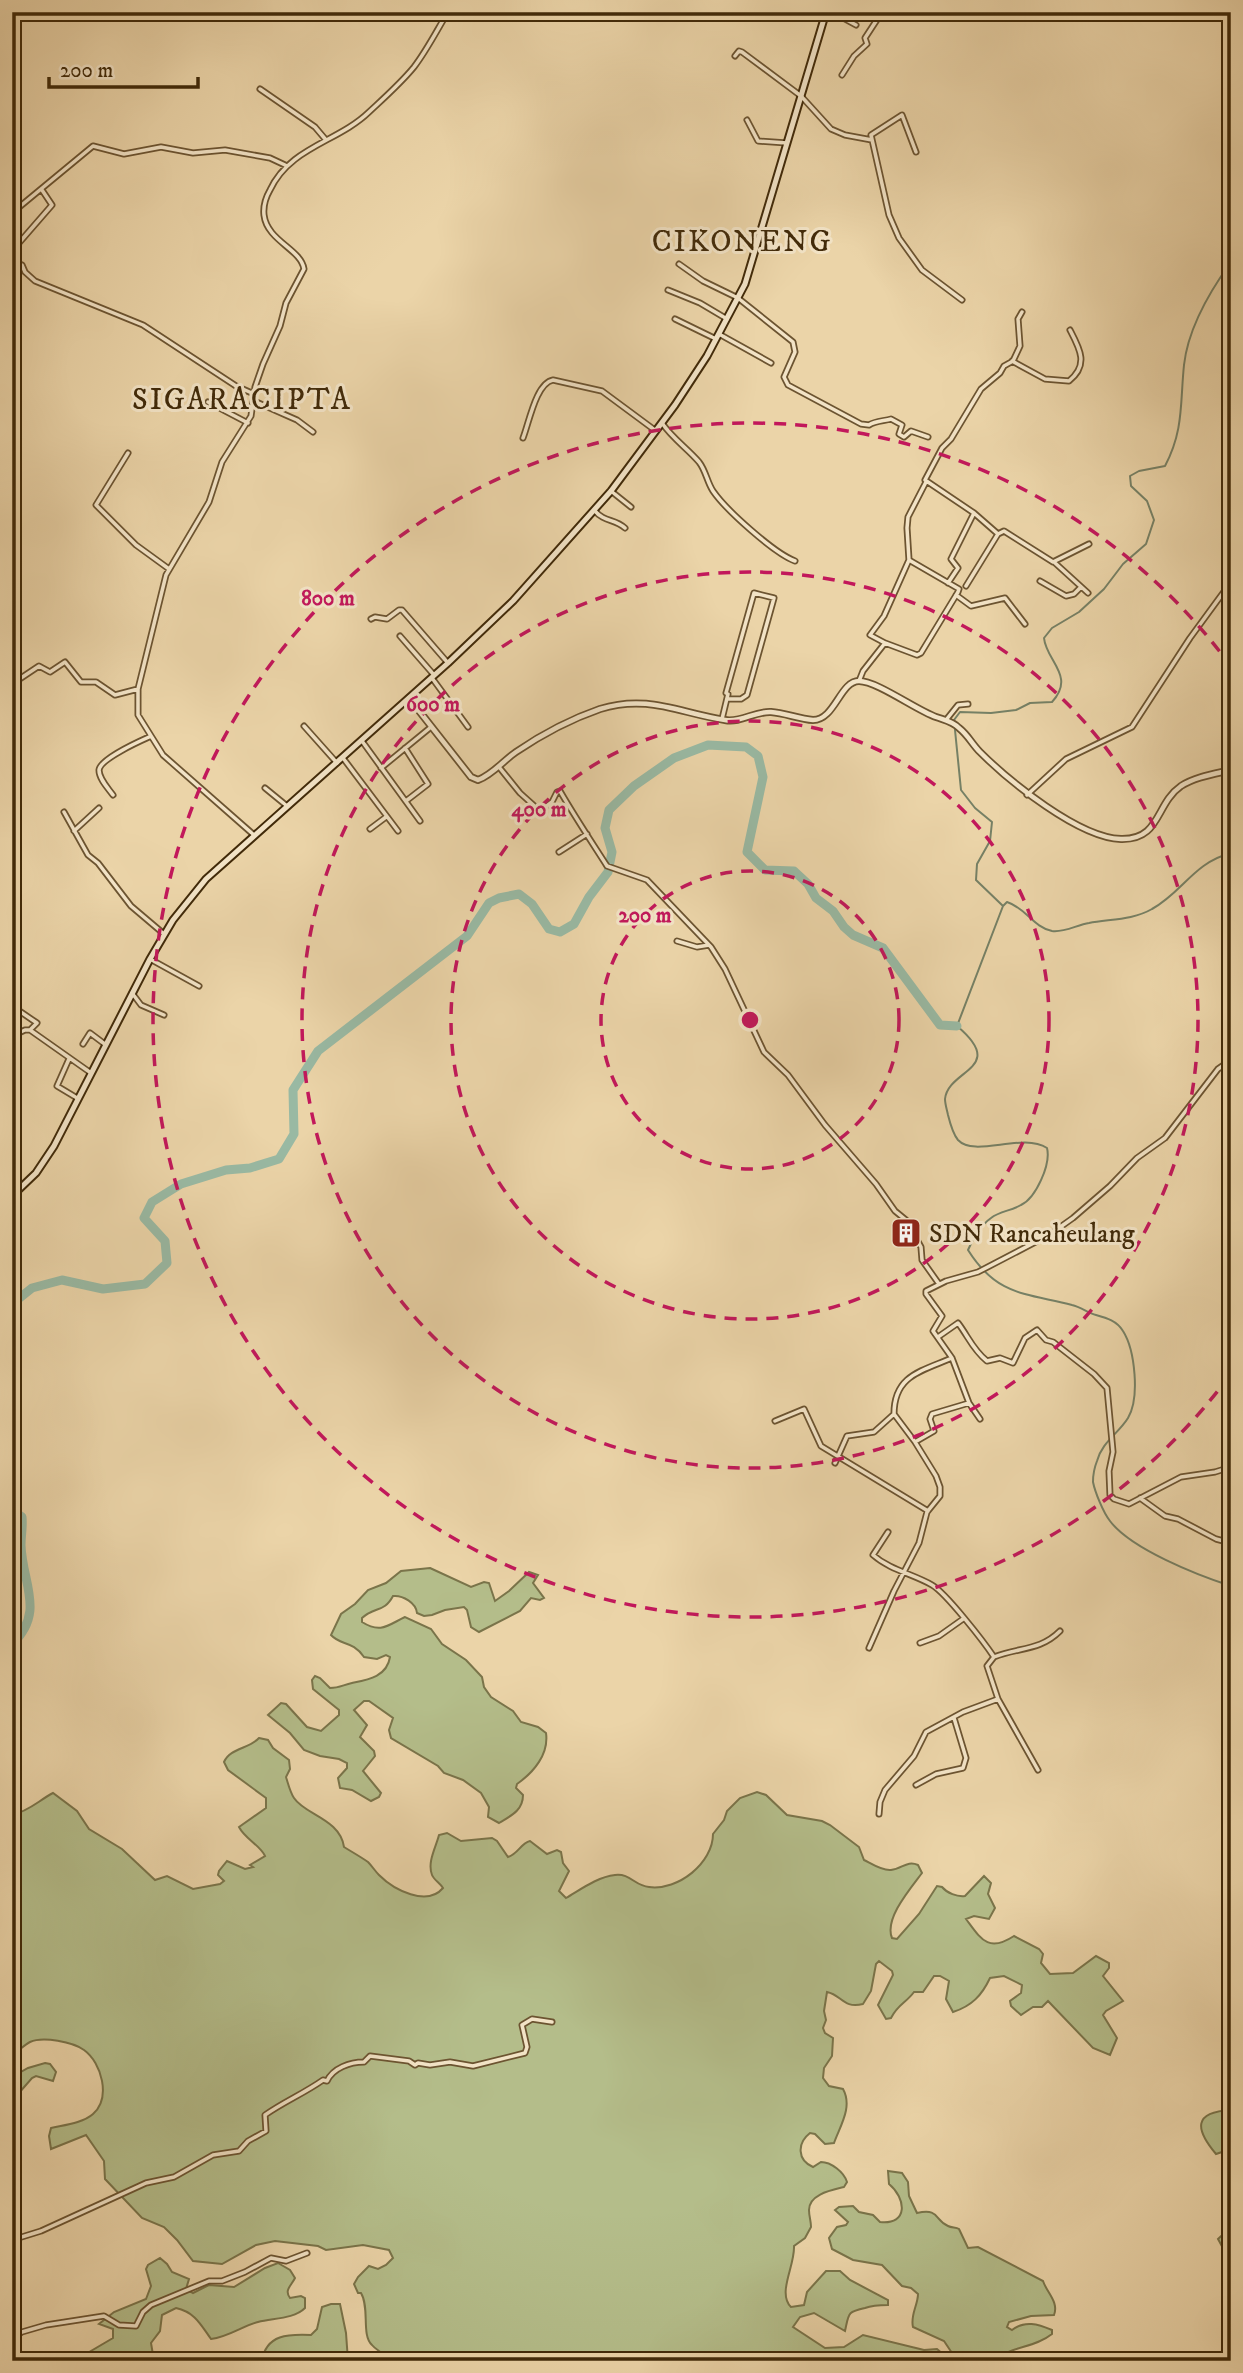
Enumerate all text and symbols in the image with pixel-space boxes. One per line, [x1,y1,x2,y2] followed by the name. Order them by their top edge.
[49,46,198,90] scale bar
[60,58,113,84] text: 200 m
[652,224,832,261] district label: CIKONENG
[132,382,352,419] district label: SIGARACIPTA
[301,586,355,612] text: 800 m
[406,692,460,718] text: 600 m
[512,797,567,823] text: 400 m
[618,903,672,929] text: 200 m
[738,1008,762,1032] centre of rings
[889,1216,923,1250] building icon: SDN Rancaheulang
[929,1218,1135,1251] place label: SDN Rancaheulang

